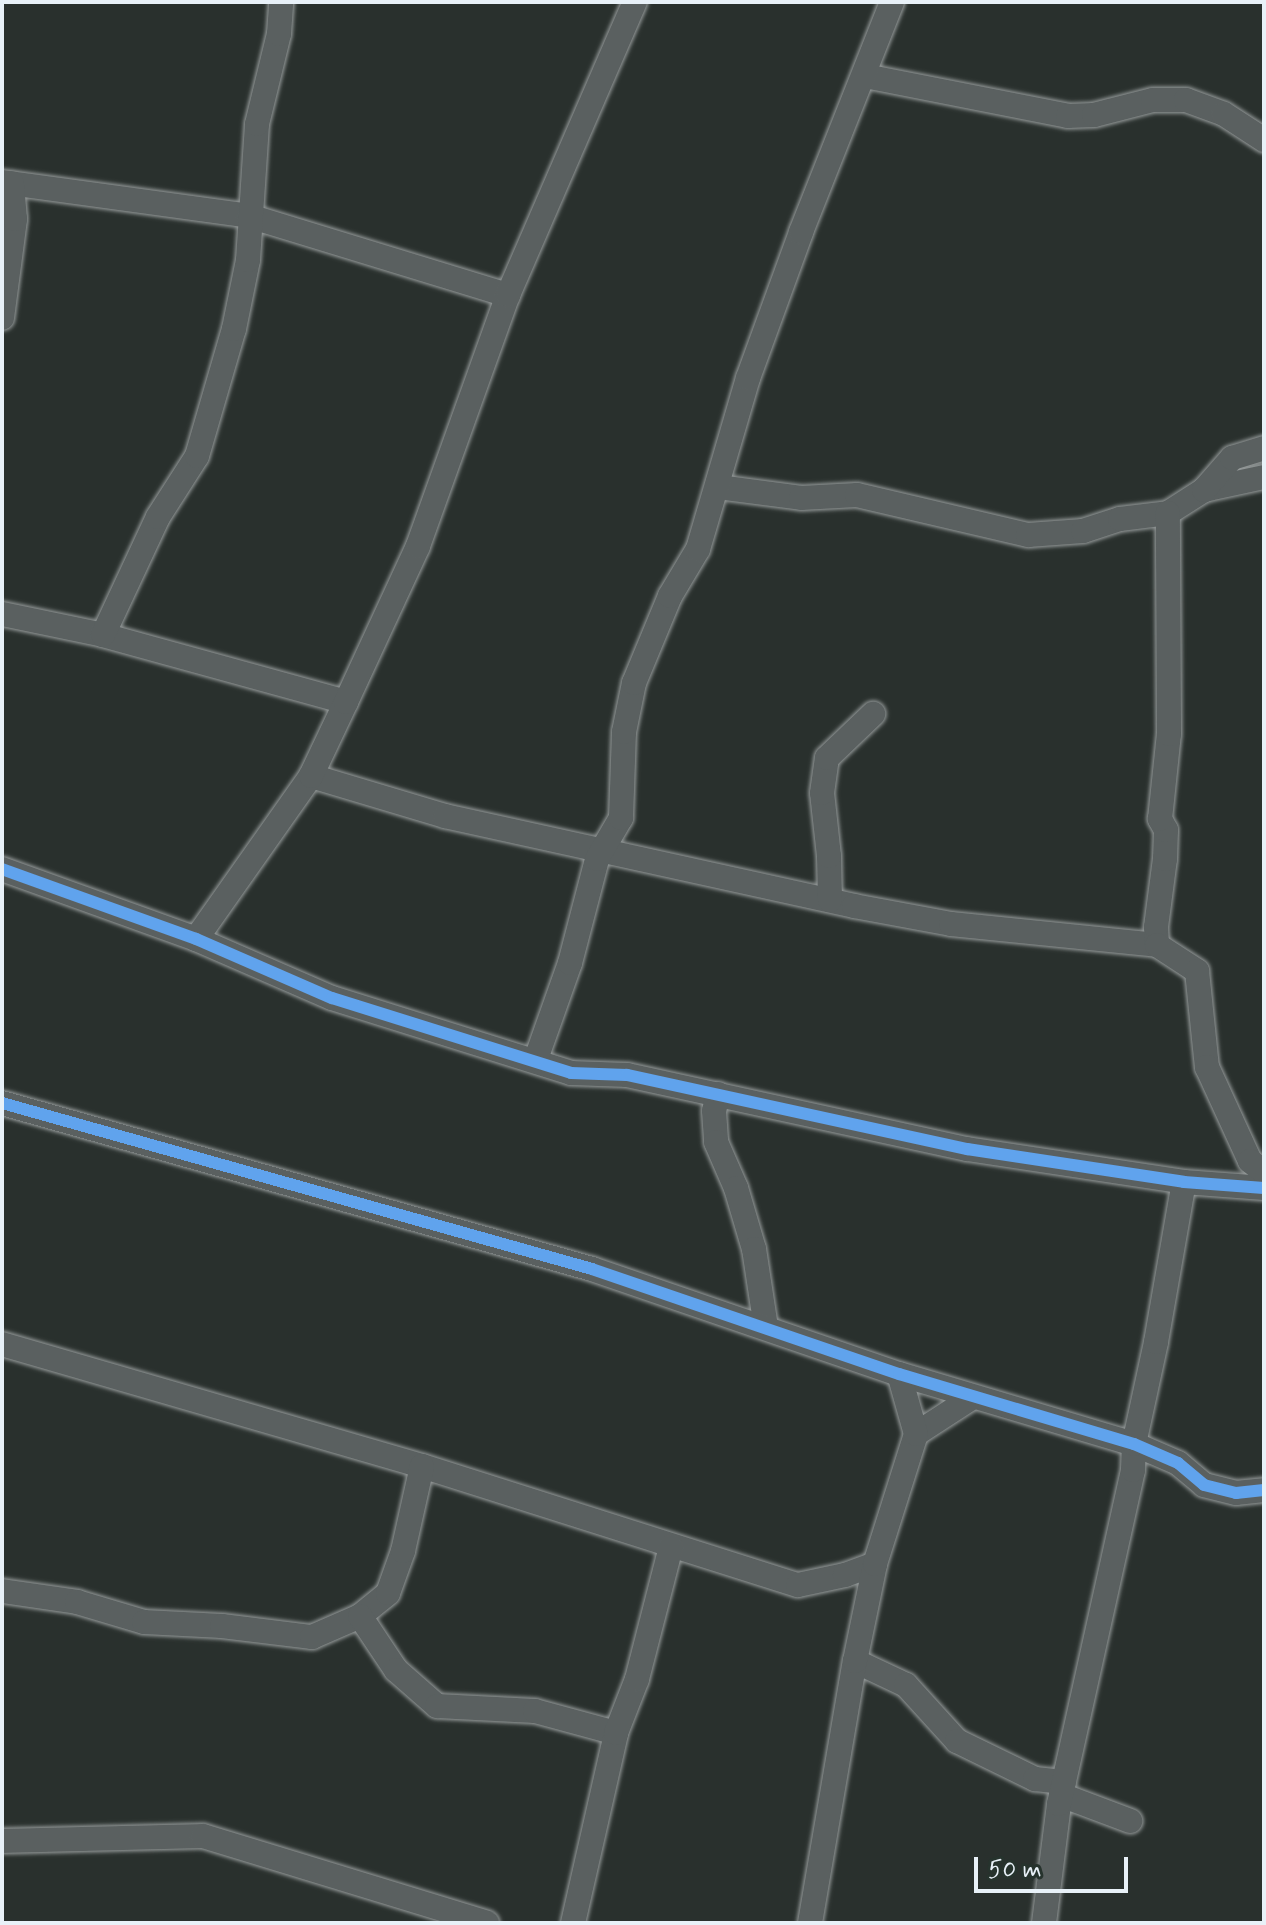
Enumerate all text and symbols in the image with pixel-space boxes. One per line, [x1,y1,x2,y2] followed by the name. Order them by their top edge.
[978,1841,1132,1891] scale bar
[988,1855,1042,1886] text: 50 m

